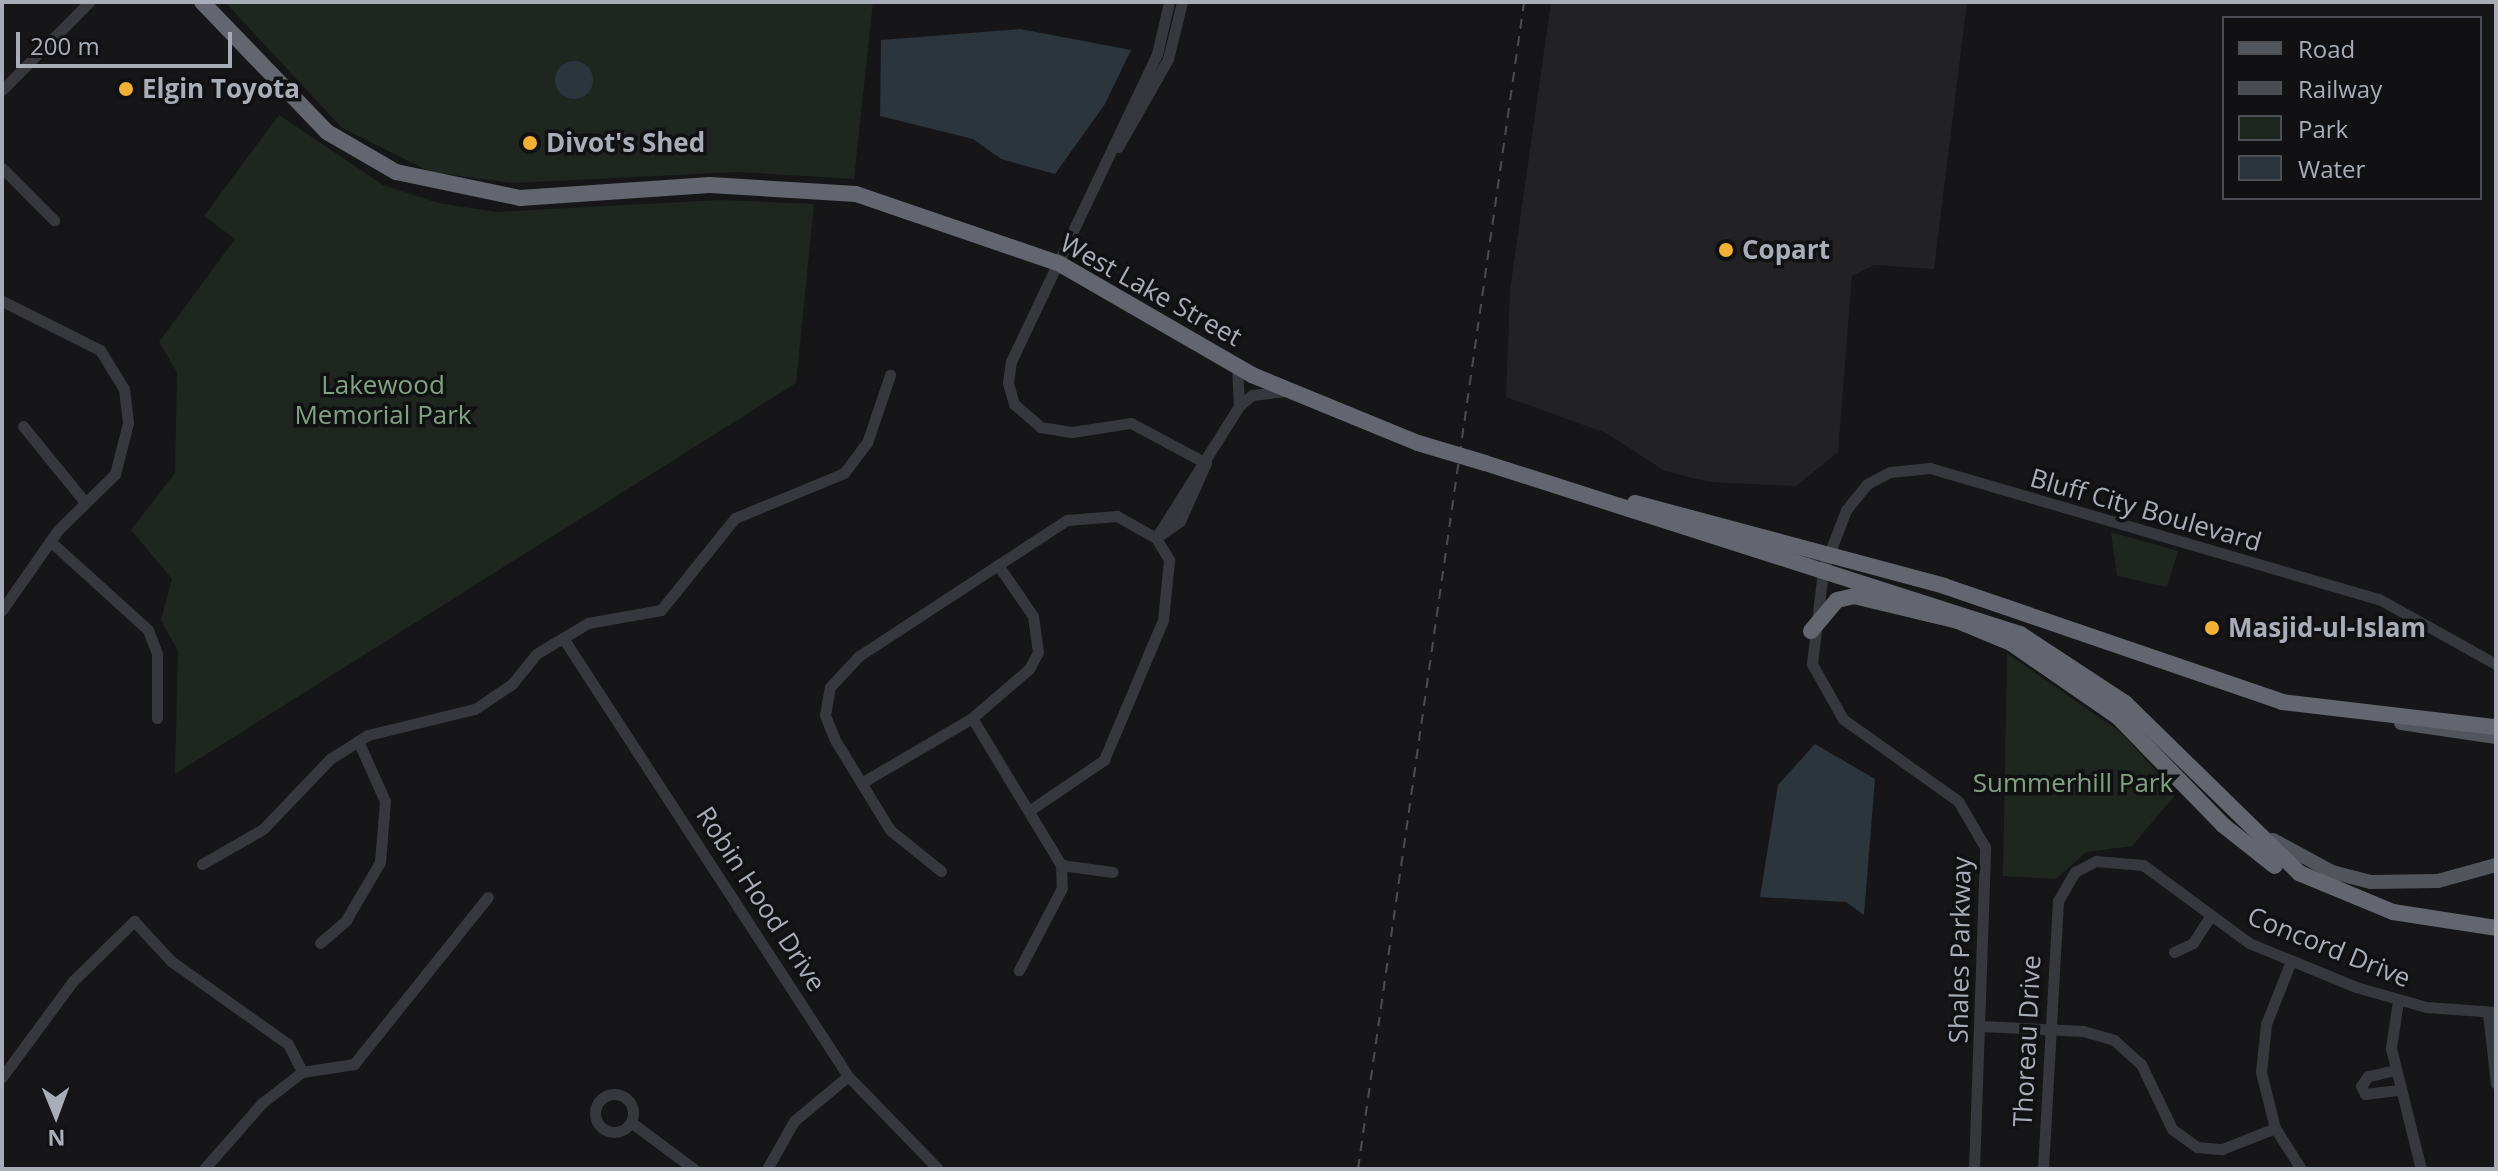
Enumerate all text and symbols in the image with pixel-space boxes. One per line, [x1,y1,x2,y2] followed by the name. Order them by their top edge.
[20,16,236,66] scale bar
[2222,16,2482,200] legend
[30,29,100,62] text: 200 m
[2298,32,2355,65] text: Road
[2298,72,2382,105] text: Railway
[142,73,300,105] place label: Elgin Toyota
[117,80,135,98] marker: Elgin Toyota
[2298,112,2348,145] text: Park
[546,127,705,159] place label: Divot's Shed
[521,134,539,152] marker: Divot's Shed
[2298,152,2365,185] text: Water
[1055,227,1247,353] street label: West Lake Street
[1742,234,1830,266] place label: Copart
[1717,241,1735,259] marker: Copart
[294,369,472,430] park label: Lakewood Memorial Park
[2027,462,2265,558] street label: Bluff City Boulevard
[2228,612,2426,644] place label: Masjid-ul-Islam
[2203,619,2221,637] marker: Masjid-ul-Islam
[1973,767,2173,799] park label: Summerhill Park
[690,801,832,997] street label: Robin Hood Drive
[1943,856,1977,1044] street label: Shales Parkway
[2243,900,2415,994] street label: Concord Drive
[2007,954,2047,1128] street label: Thoreau Drive
[16,1075,96,1155] north arrow
[47,1124,66,1154] text: N

